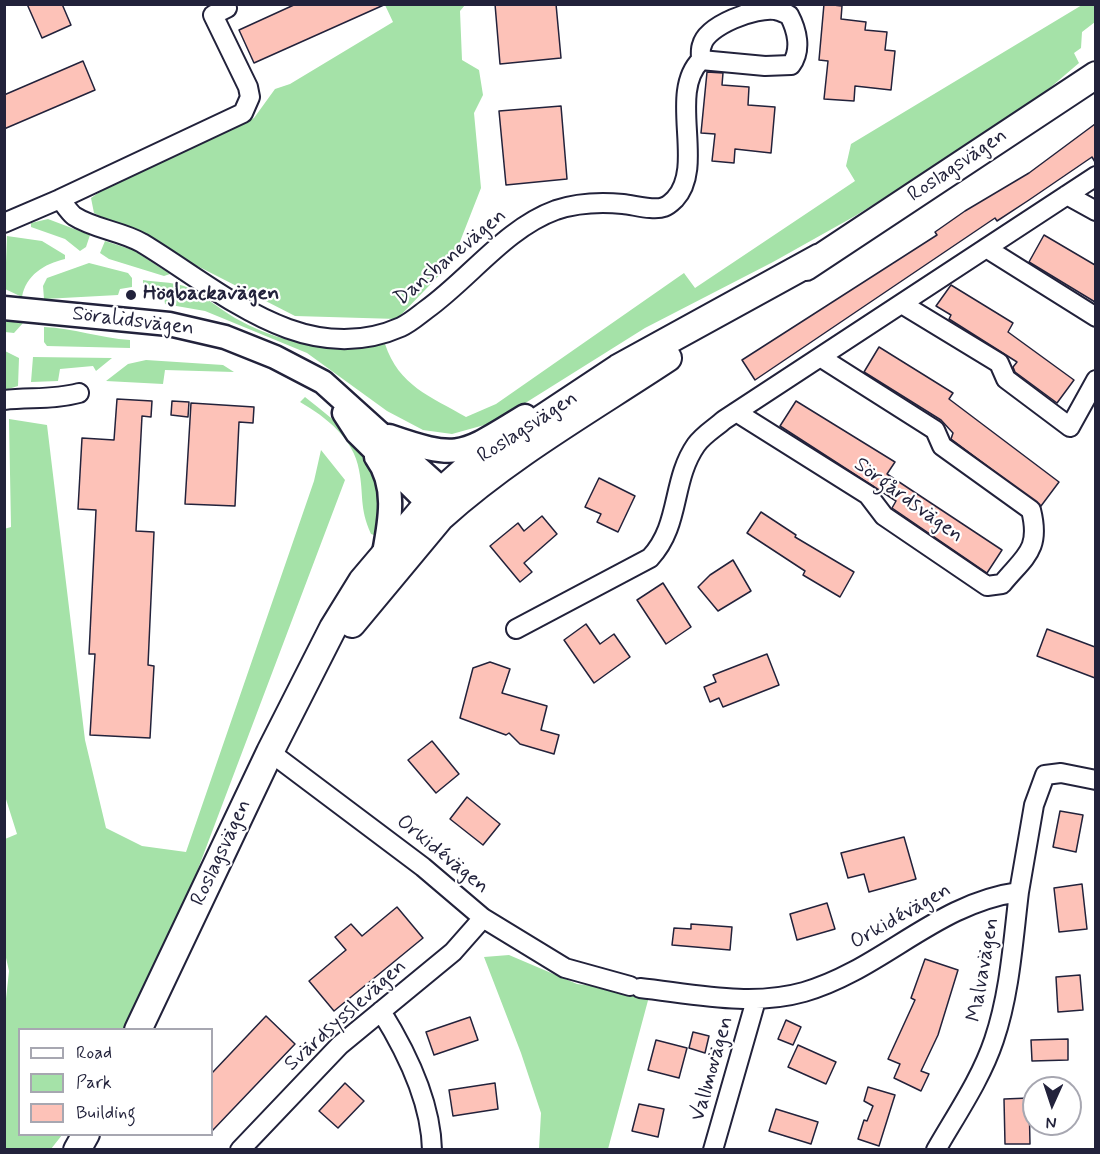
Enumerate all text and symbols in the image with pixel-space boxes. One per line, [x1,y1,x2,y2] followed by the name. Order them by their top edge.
[904,124,1012,208] street label: Roslagsvägen
[390,204,512,312] street label: Dansbanevägen
[143,282,279,308] place label: Högbackavägen
[124,288,138,302] marker: Högbackavägen
[71,302,195,342] street label: Söralidsvägen
[473,386,583,470] street label: Roslagsvägen
[848,453,968,549] street label: Sörgårdsvägen
[186,796,258,910] street label: Roslagsvägen
[391,810,493,900] street label: Orkidévägen
[846,878,956,956] street label: Orkidévägen
[962,916,1006,1024] street label: Malvavägen
[280,955,412,1077] street label: Svärdsysslevägen
[686,1014,740,1124] street label: Vallmovägen
[18,1028,213,1136] legend
[76,1041,112,1065] text: Road
[76,1071,112,1095] text: Park
[1022,1076,1082,1136] north arrow
[76,1101,136,1125] text: Building
[1045,1112,1057,1133] text: N

